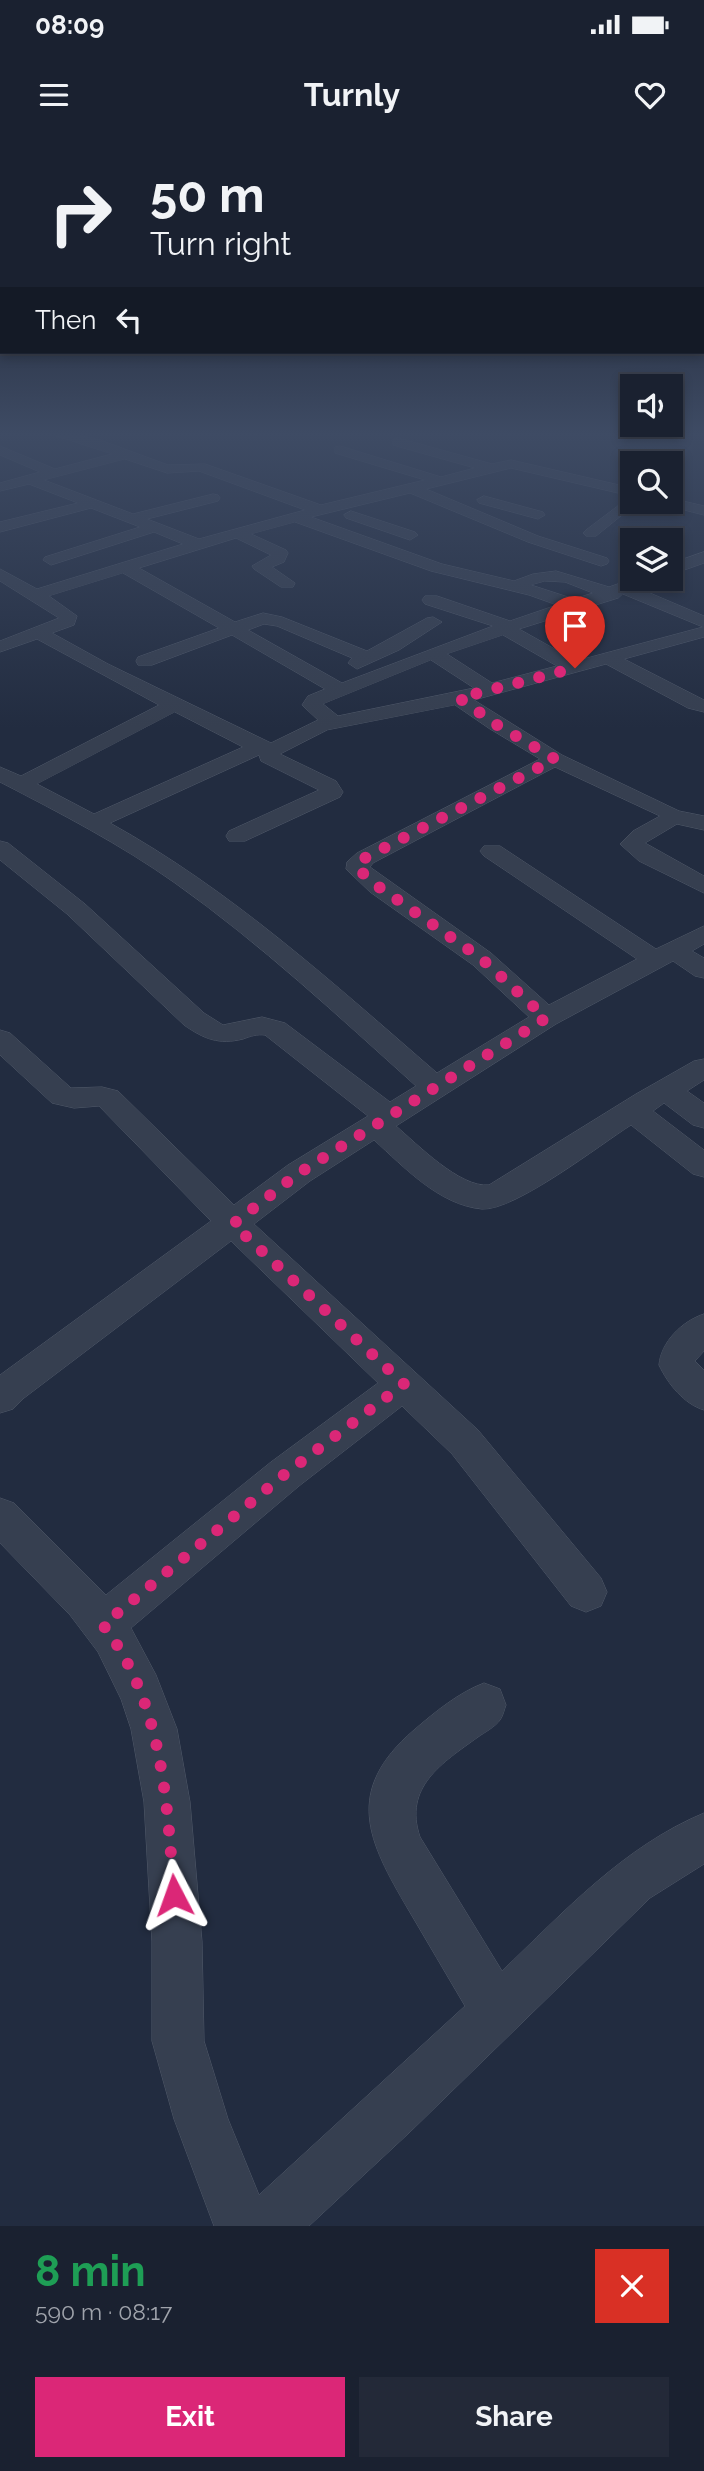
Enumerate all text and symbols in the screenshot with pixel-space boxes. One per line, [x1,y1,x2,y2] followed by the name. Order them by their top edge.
[35,10,104,40] text: 08:09
[35,76,73,114] icon: menu
[304,76,400,113] text: Turnly
[631,76,669,114] icon: heart
[150,166,265,223] text: 50 m
[35,168,126,259] icon: right
[150,225,291,262] text: Turn right
[110,301,148,339] icon: left
[35,305,96,335] text: Then
[620,374,683,591] map controls
[620,374,683,437] button: sound
[620,451,683,514] button: search
[620,528,683,591] button: layers
[545,596,605,668] pin
[556,607,594,645] icon: arrive
[137,1858,211,1932] position arrow
[35,2247,146,2296] text: 8 min
[595,2249,669,2323] button: close
[35,2298,172,2325] text: 590 m · 08:17
[35,2377,345,2457] button: Exit
[359,2377,669,2457] button: Share

